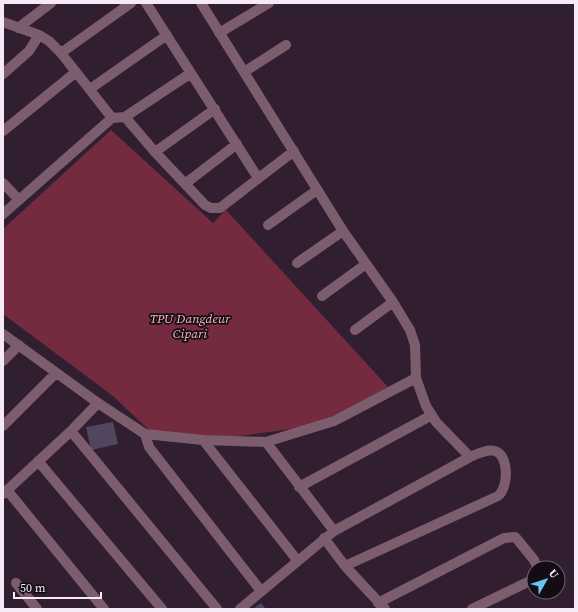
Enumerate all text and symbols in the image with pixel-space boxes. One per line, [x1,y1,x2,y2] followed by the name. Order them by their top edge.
[150,310,231,342] park label: TPU Dangdeur Cipari
[526,560,566,600] north arrow
[545,566,562,582] text: U
[14,574,101,600] scale bar
[20,580,46,596] text: 50 m

